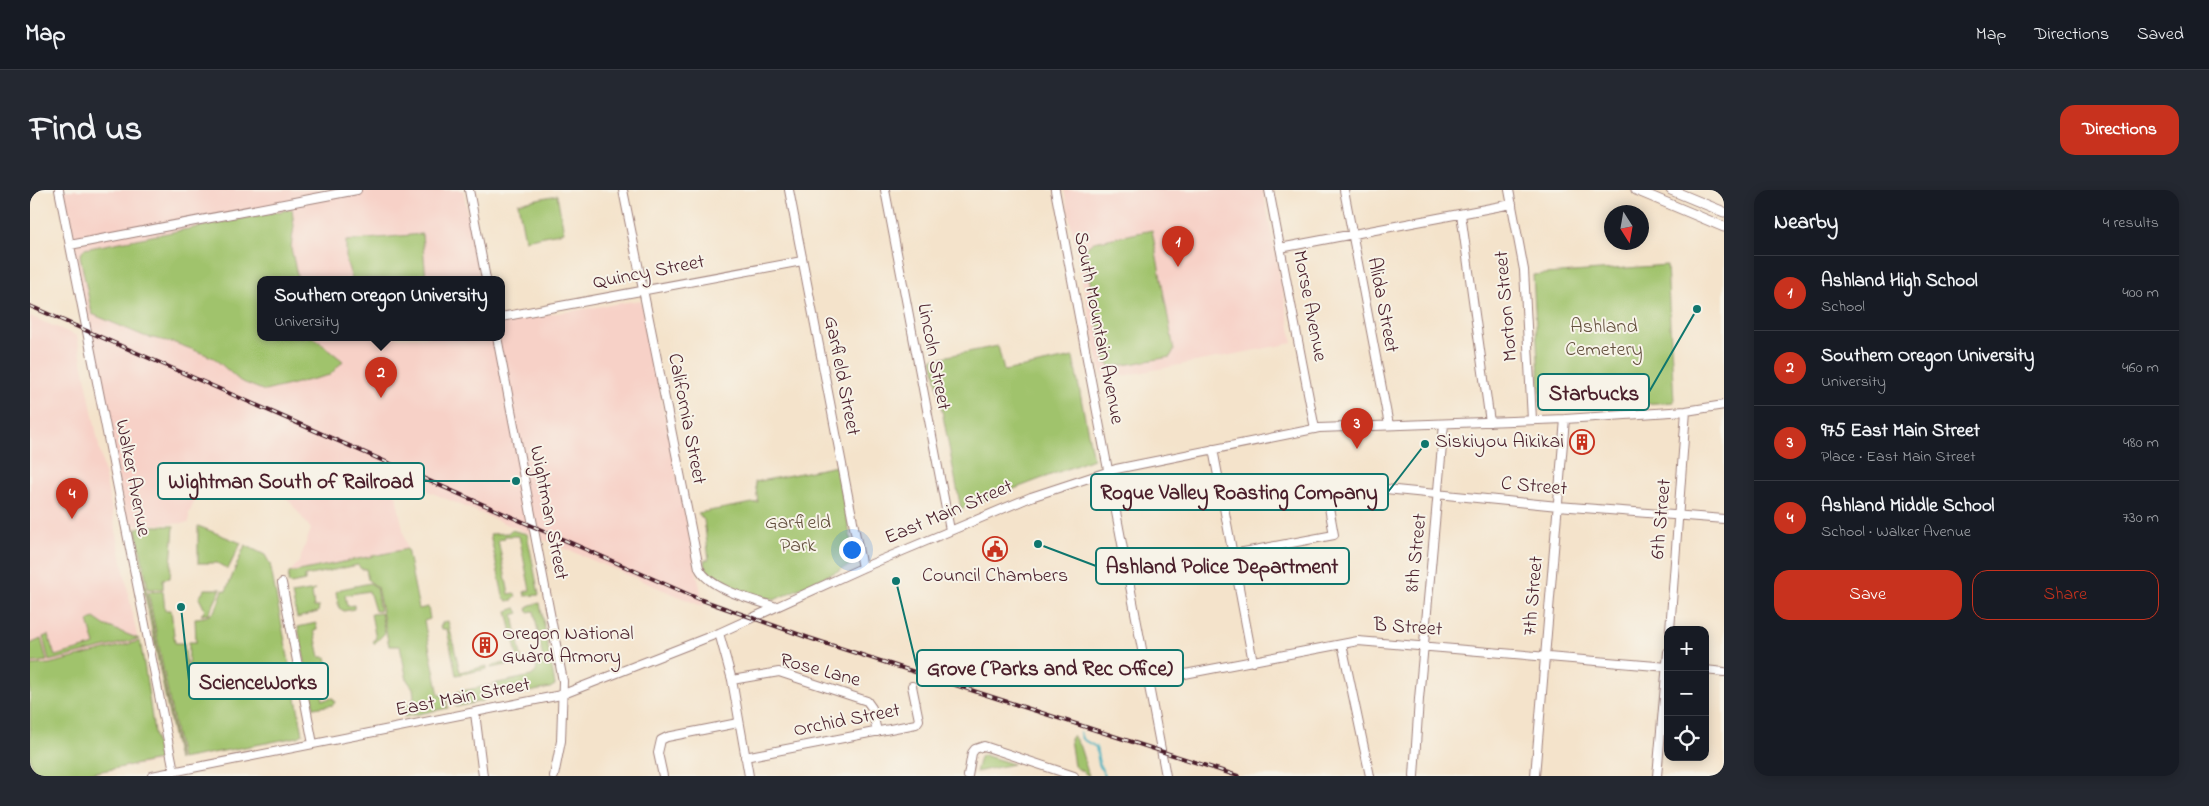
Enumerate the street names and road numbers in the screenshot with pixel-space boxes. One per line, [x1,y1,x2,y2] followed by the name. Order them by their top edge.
[1065,229,1131,427] street label: South Mountain Avenue
[591,248,708,298] street label: Quincy Street
[1284,248,1334,364] street label: Morse Avenue
[1488,249,1526,363] street label: Morton Street
[1359,255,1406,356] street label: Alida Street
[908,301,958,413] street label: Lincoln Street
[815,314,867,439] street label: Garfield Street
[659,351,713,487] street label: California Street
[106,417,158,539] street label: Walker Avenue
[520,443,575,583] street label: Wightman Street
[1500,470,1569,504] street label: C Street
[880,473,1018,553] street label: East Main Street
[1644,477,1680,560] street label: 6th Street
[1398,512,1436,594] street label: 8th Street
[1516,555,1552,637] street label: 7th Street
[1372,611,1444,645] street label: B Street
[776,646,864,696] street label: Rose Lane
[393,671,533,725] street label: East Main Street
[791,696,903,746] street label: Orchid Street

